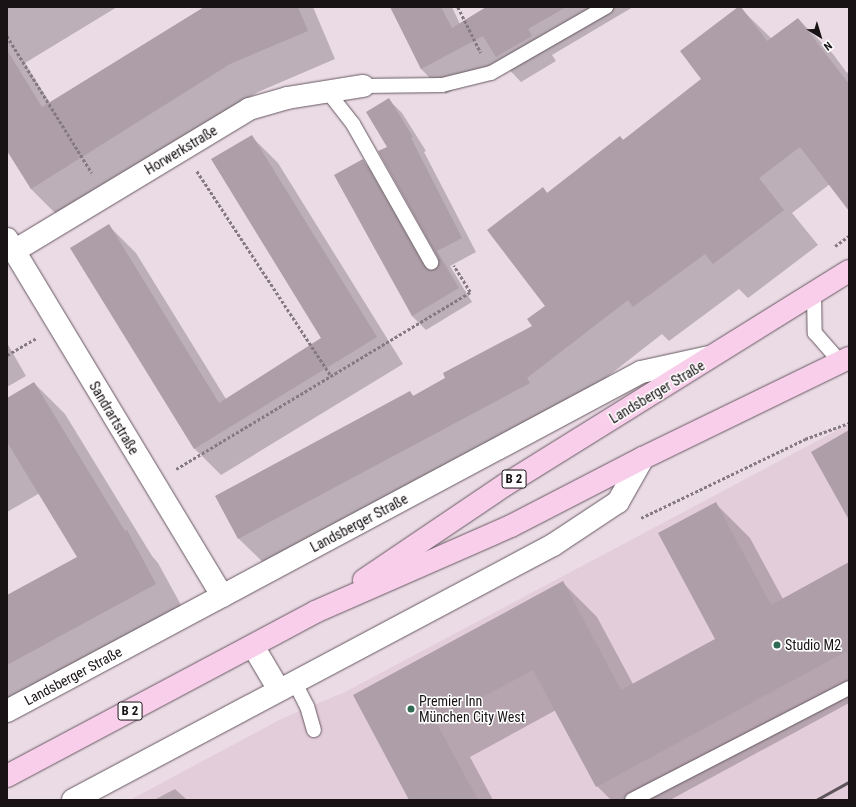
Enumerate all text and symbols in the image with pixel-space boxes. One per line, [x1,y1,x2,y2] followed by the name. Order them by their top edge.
[800,16,840,56] north arrow
[821,39,834,53] text: N
[142,122,220,178] street label: Horwerkstraße
[606,357,708,427] street label: Landsberger Straße
[86,378,142,458] street label: Sandrartstraße
[501,468,527,490] road number: B 2
[307,490,411,556] street label: Landsberger Straße
[785,637,841,653] place label: Studio M2
[772,640,782,650] marker: Studio M2
[21,643,125,709] street label: Landsberger Straße
[419,693,525,726] place label: Premier Inn München City West
[117,700,143,722] road number: B 2
[406,704,416,714] marker: Premier Inn München City West

